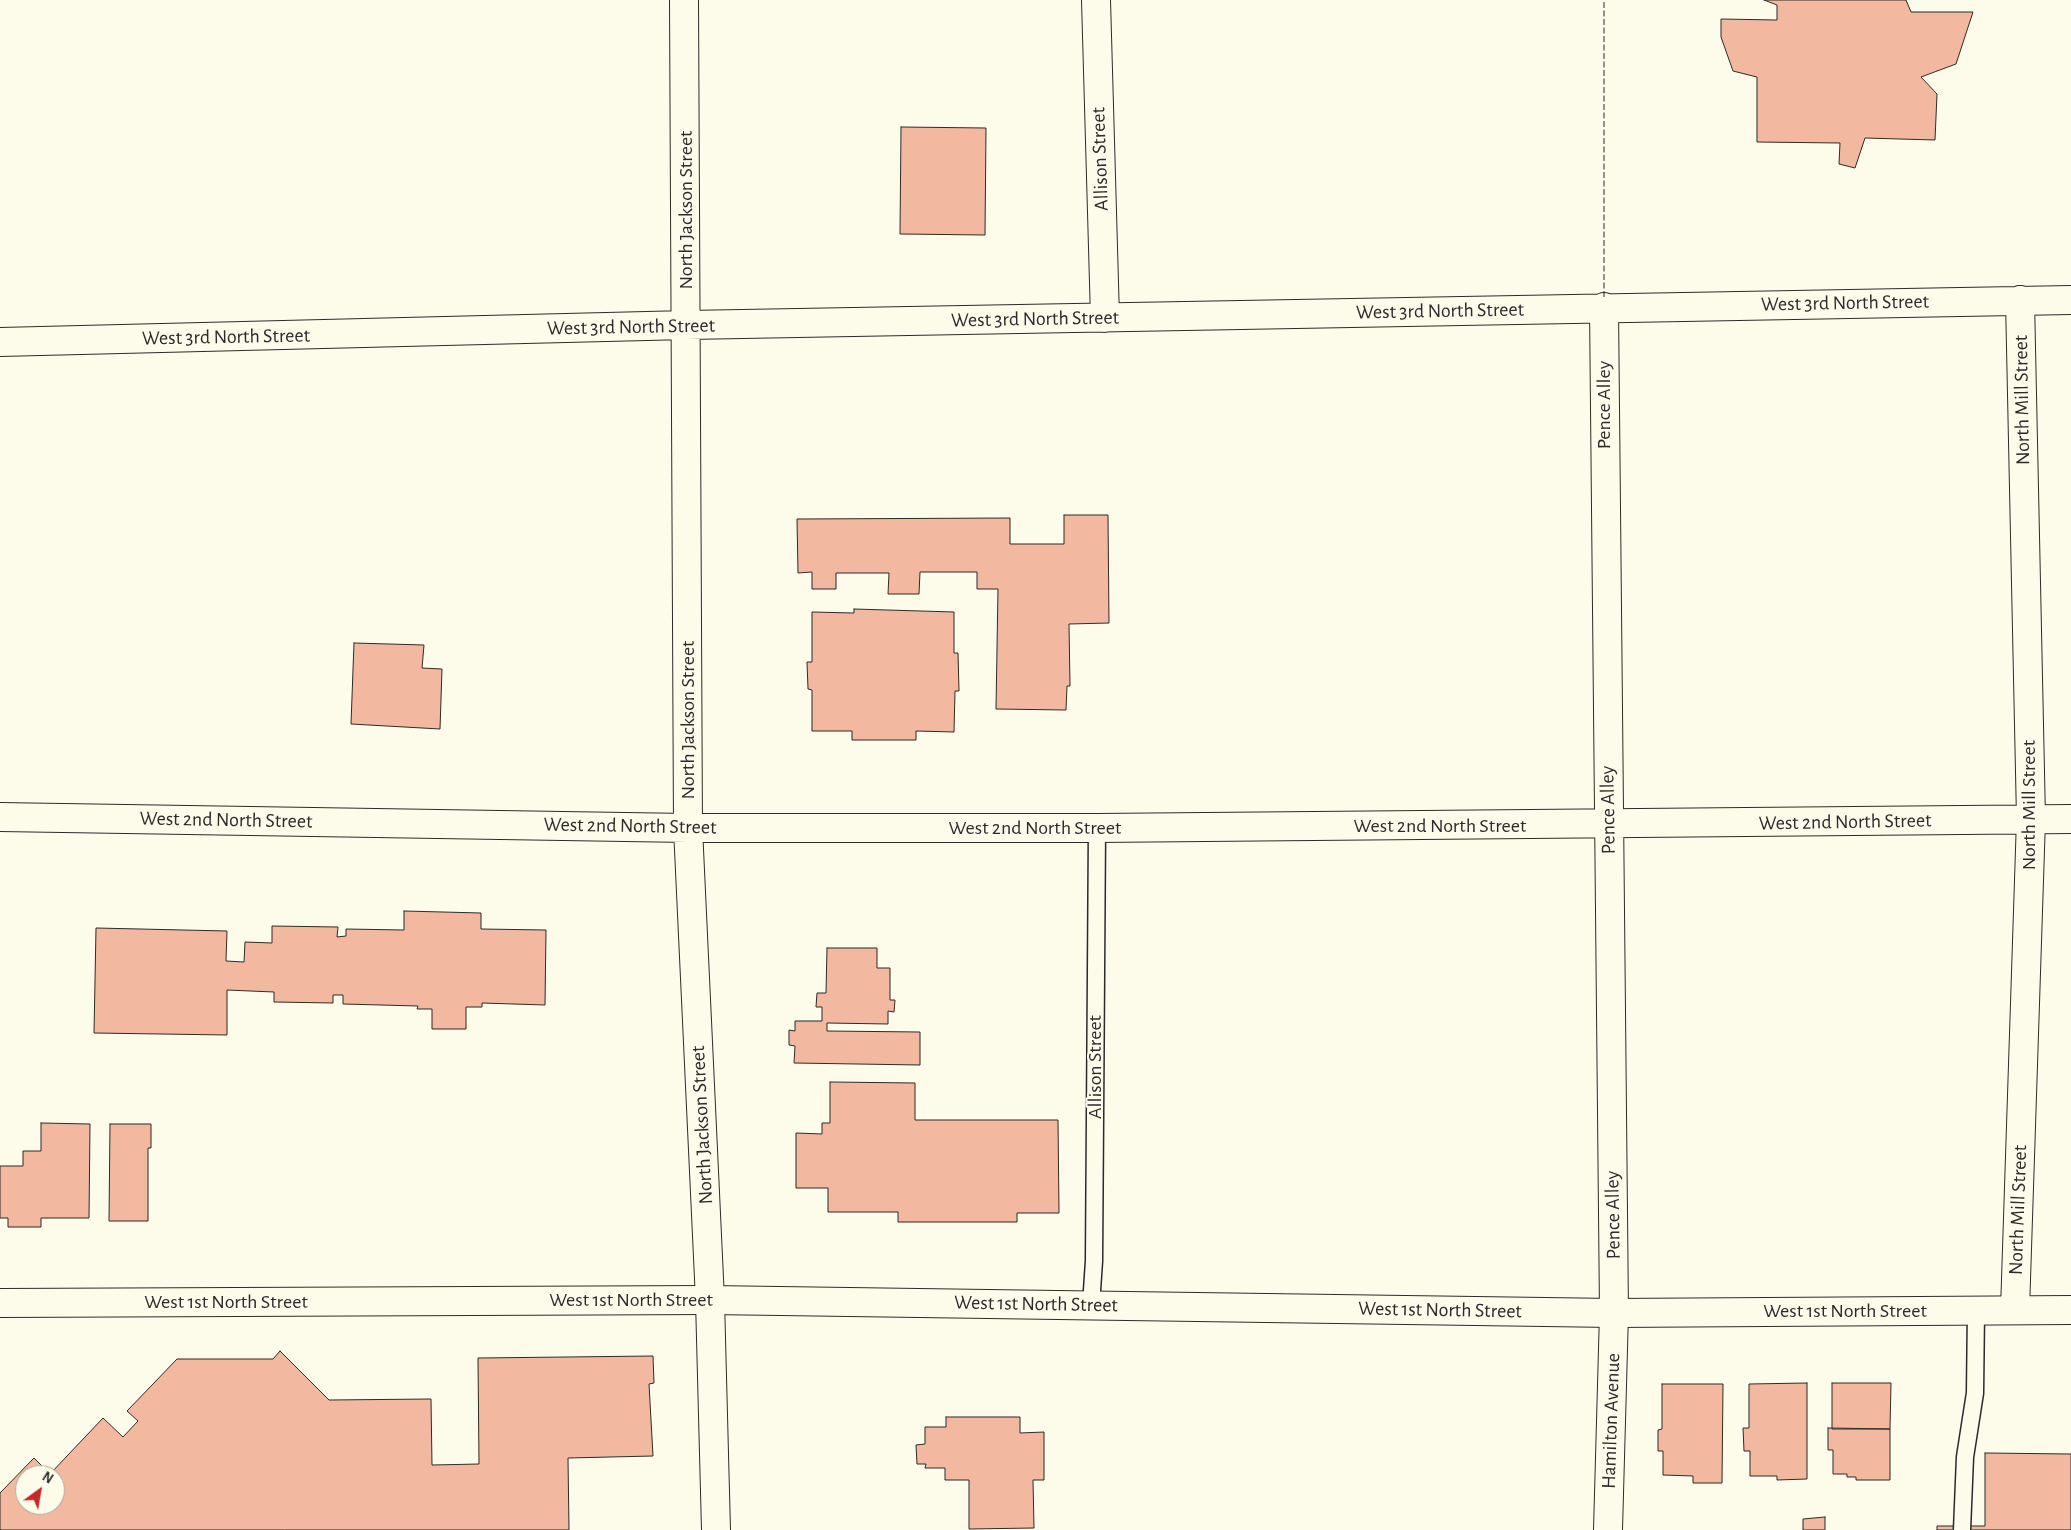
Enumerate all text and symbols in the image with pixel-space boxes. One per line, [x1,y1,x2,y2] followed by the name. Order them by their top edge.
[1086,107,1114,211] street label: Allison Street
[674,131,698,289] street label: North Jackson Street
[1761,290,1929,316] street label: West 3rd North Street
[1356,298,1524,324] street label: West 3rd North Street
[951,306,1119,332] street label: West 3rd North Street
[547,314,715,340] street label: West 3rd North Street
[142,324,310,350] street label: West 3rd North Street
[2009,335,2035,465] street label: North Mill Street
[1592,361,1616,449] street label: Pence Alley
[676,641,700,799] street label: North Jackson Street
[2017,740,2041,870] street label: North Mill Street
[1595,766,1621,854] street label: Pence Alley
[139,806,313,834] street label: West 2nd North Street
[1758,808,1932,836] street label: West 2nd North Street
[543,812,717,840] street label: West 2nd North Street
[1354,814,1526,838] street label: West 2nd North Street
[949,816,1121,840] street label: West 2nd North Street
[1083,1015,1107,1119] street label: Allison Street
[686,1045,718,1205] street label: North Jackson Street
[2004,1144,2032,1276] street label: North Mill Street
[1600,1171,1626,1259] street label: Pence Alley
[549,1288,713,1312] street label: West 1st North Street
[144,1290,308,1314] street label: West 1st North Street
[954,1291,1118,1317] street label: West 1st North Street
[1358,1297,1522,1323] street label: West 1st North Street
[1763,1299,1927,1323] street label: West 1st North Street
[1597,1353,1625,1489] street label: Hamilton Avenue
[15,1465,65,1515] north arrow
[40,1470,55,1487] text: N

